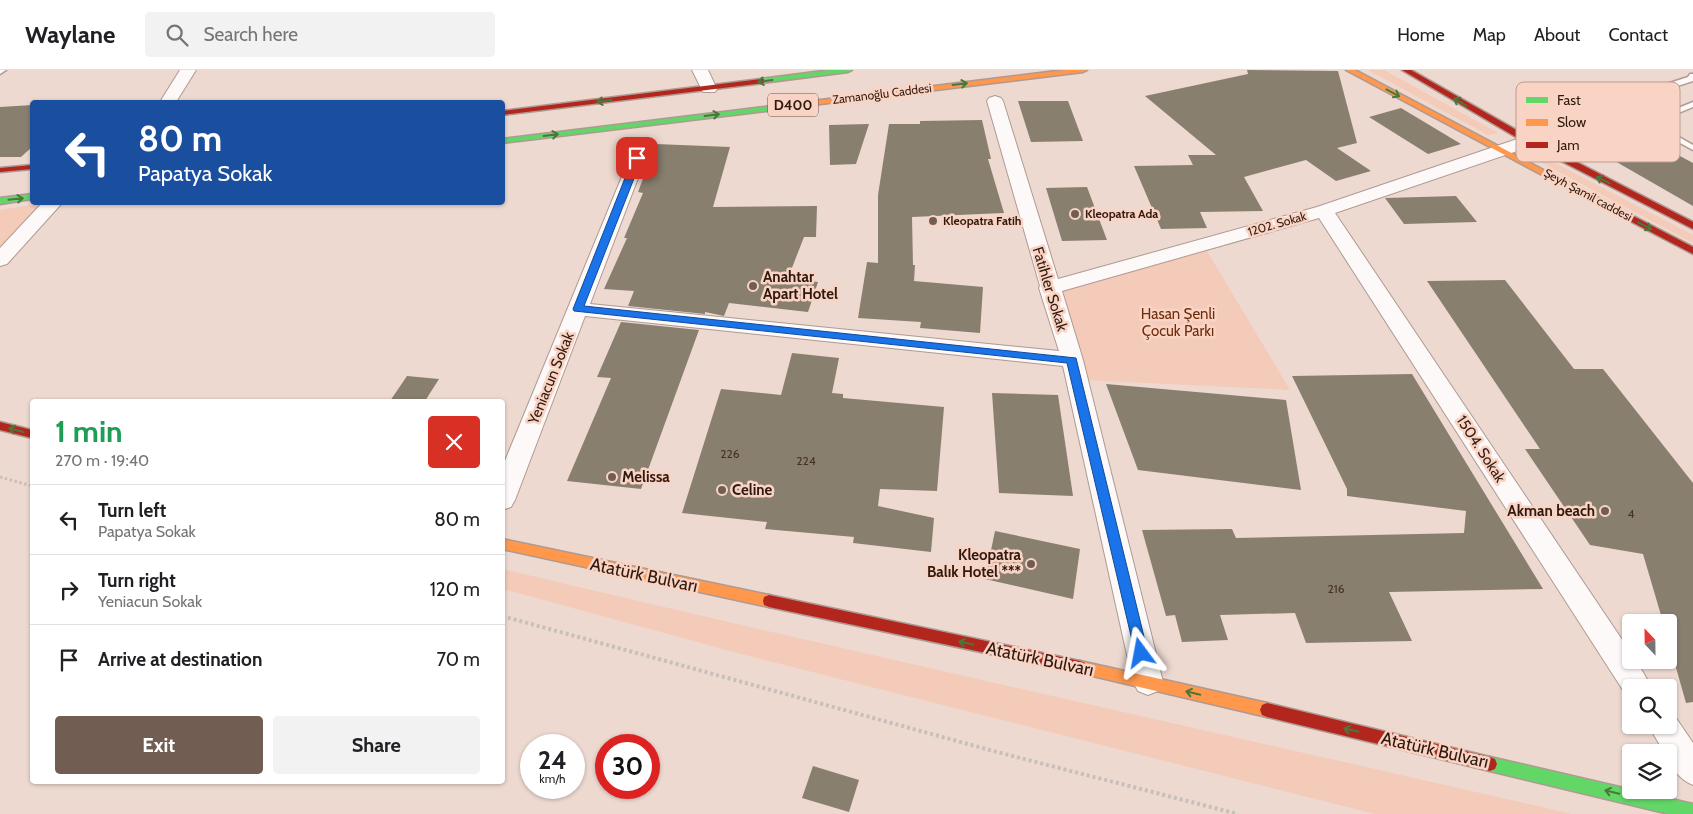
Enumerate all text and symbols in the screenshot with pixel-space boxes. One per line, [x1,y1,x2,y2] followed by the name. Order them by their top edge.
[145,12,495,57] search box
[25,20,115,49] text: Waylane
[163,21,191,49] icon: search
[203,23,298,46] text: Search here
[1397,24,1445,46] text: Home
[1473,24,1506,46] text: Map
[1534,24,1580,46] text: About
[1608,24,1668,46] text: Contact
[757,76,773,86] one-way arrow
[952,79,968,89] one-way arrow
[832,80,932,107] street label: Zamanoğlu Caddesi
[1516,82,1680,162] legend
[1386,88,1401,98] one-way arrow
[1557,91,1581,109] text: Fast
[768,94,818,116] road number: D400
[596,96,612,106] one-way arrow
[1453,97,1468,107] one-way arrow
[704,110,720,120] one-way arrow
[1557,113,1586,131] text: Slow
[138,117,222,160] text: 80 m
[55,120,120,185] icon: left
[543,130,559,140] one-way arrow
[1556,136,1579,154] text: Jam
[616,137,658,179] pin
[623,144,651,172] icon: arrive
[138,160,272,187] text: Papatya Sokak
[1541,165,1635,224] street label: Şeyh Şamil caddesi
[1596,175,1611,184] one-way arrow
[8,194,24,204] one-way arrow
[1085,206,1158,221] place label: Kleopatra Ada
[1069,208,1081,220] marker: Kleopatra Ada
[1246,208,1308,239] street label: 1202. Sokak
[943,213,1021,228] place label: Kleopatra Fatih
[927,215,939,227] marker: Kleopatra Fatih
[1638,221,1653,231] one-way arrow
[1029,245,1071,334] street label: Fatihler Sokak
[763,268,838,303] place label: Anahtar Apart Hotel
[747,280,759,292] marker: Anahtar Apart Hotel
[1141,305,1215,340] park label: Hasan Şenli Çocuk Parkı
[524,329,578,428] street label: Yeniacun Sokak
[1453,412,1509,486] street label: 1504. Sokak
[55,413,123,450] text: 1 min
[428,416,480,468] button: close
[9,425,25,434] one-way arrow
[720,446,740,461] house number: 226
[55,451,149,470] text: 270 m · 19:40
[796,453,816,468] house number: 224
[622,468,670,486] place label: Melissa
[606,471,618,483] marker: Melissa
[732,481,773,499] place label: Celine
[716,484,728,496] marker: Celine
[98,499,166,522] text: Turn left
[1507,502,1595,520] place label: Akman beach
[1599,505,1611,517] marker: Akman beach
[55,506,83,534] icon: left
[1628,506,1635,521] house number: 4
[434,508,480,531] text: 80 m
[98,522,196,541] text: Papatya Sokak
[927,546,1022,581] place label: Kleopatra Balık Hotel ***
[588,553,700,597] street label: Atatürk Bulvarı
[1025,558,1037,570] marker: Kleopatra Balık Hotel ***
[98,569,176,592] text: Turn right
[55,576,83,604] icon: right
[430,578,480,601] text: 120 m
[1327,581,1345,596] house number: 216
[98,592,202,611] text: Yeniacun Sokak
[1622,614,1678,669] north arrow
[1622,614,1677,799] map controls
[1114,626,1166,678] position arrow
[984,637,1096,681] street label: Atatürk Bulvarı
[958,638,974,647] one-way arrow
[55,646,83,674] icon: arrive
[98,648,262,671] text: Arrive at destination
[436,648,480,671] text: 70 m
[1622,679,1677,734] button: search
[1186,688,1202,697] one-way arrow
[55,716,263,774] button: Exit
[273,716,480,774] button: Share
[1344,725,1360,734] one-way arrow
[1379,727,1491,773] street label: Atatürk Bulvarı
[595,734,660,799] speed limit sign: 30
[1622,744,1677,799] button: layers
[538,745,567,775] text: 24
[539,771,566,786] text: km/h
[1604,787,1620,796] one-way arrow

